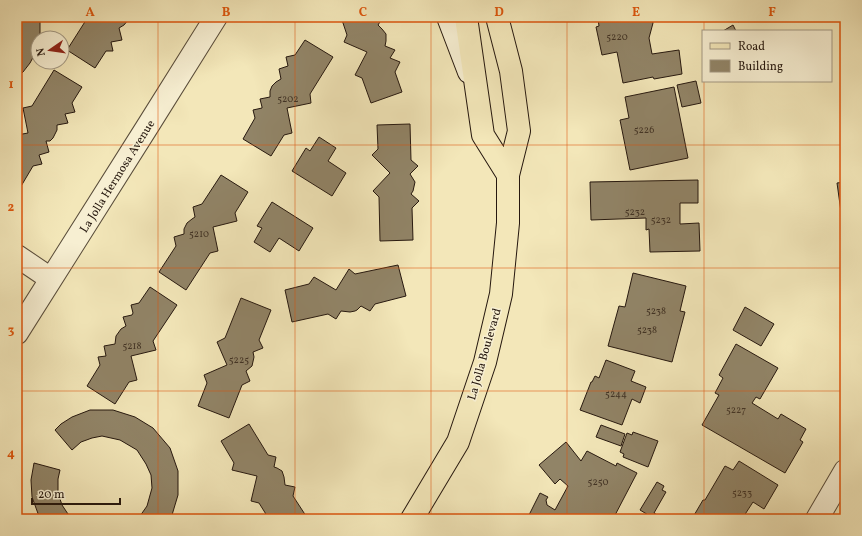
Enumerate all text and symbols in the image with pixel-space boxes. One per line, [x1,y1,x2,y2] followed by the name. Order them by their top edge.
[85,4,95,22] text: A
[222,4,231,22] text: B
[359,4,367,22] text: C
[494,4,504,22] text: D
[632,4,640,22] text: E
[768,4,776,22] text: F
[30,30,70,70] north arrow
[606,30,628,44] house number: 5220
[702,30,832,82] legend
[738,39,765,55] text: Road
[34,46,50,57] text: N
[738,59,783,75] text: Building
[8,76,14,94] text: 1
[277,92,299,106] house number: 5202
[77,117,159,236] street label: La Jolla Hermosa Avenue
[634,123,654,137] house number: 5226
[8,199,15,217] text: 2
[625,205,645,219] house number: 5232
[651,213,671,227] house number: 5232
[189,227,209,241] house number: 5210
[646,304,666,318] house number: 5238
[464,306,506,402] street label: La Jolla Boulevard
[8,322,15,340] text: 3
[637,323,657,337] house number: 5238
[122,339,142,353] house number: 5218
[229,353,249,367] house number: 5225
[605,387,627,401] house number: 5244
[726,403,746,417] house number: 5227
[7,445,15,463] text: 4
[588,475,608,489] house number: 5250
[32,480,120,506] scale bar
[732,486,752,500] house number: 5233
[38,487,65,503] text: 20 m

